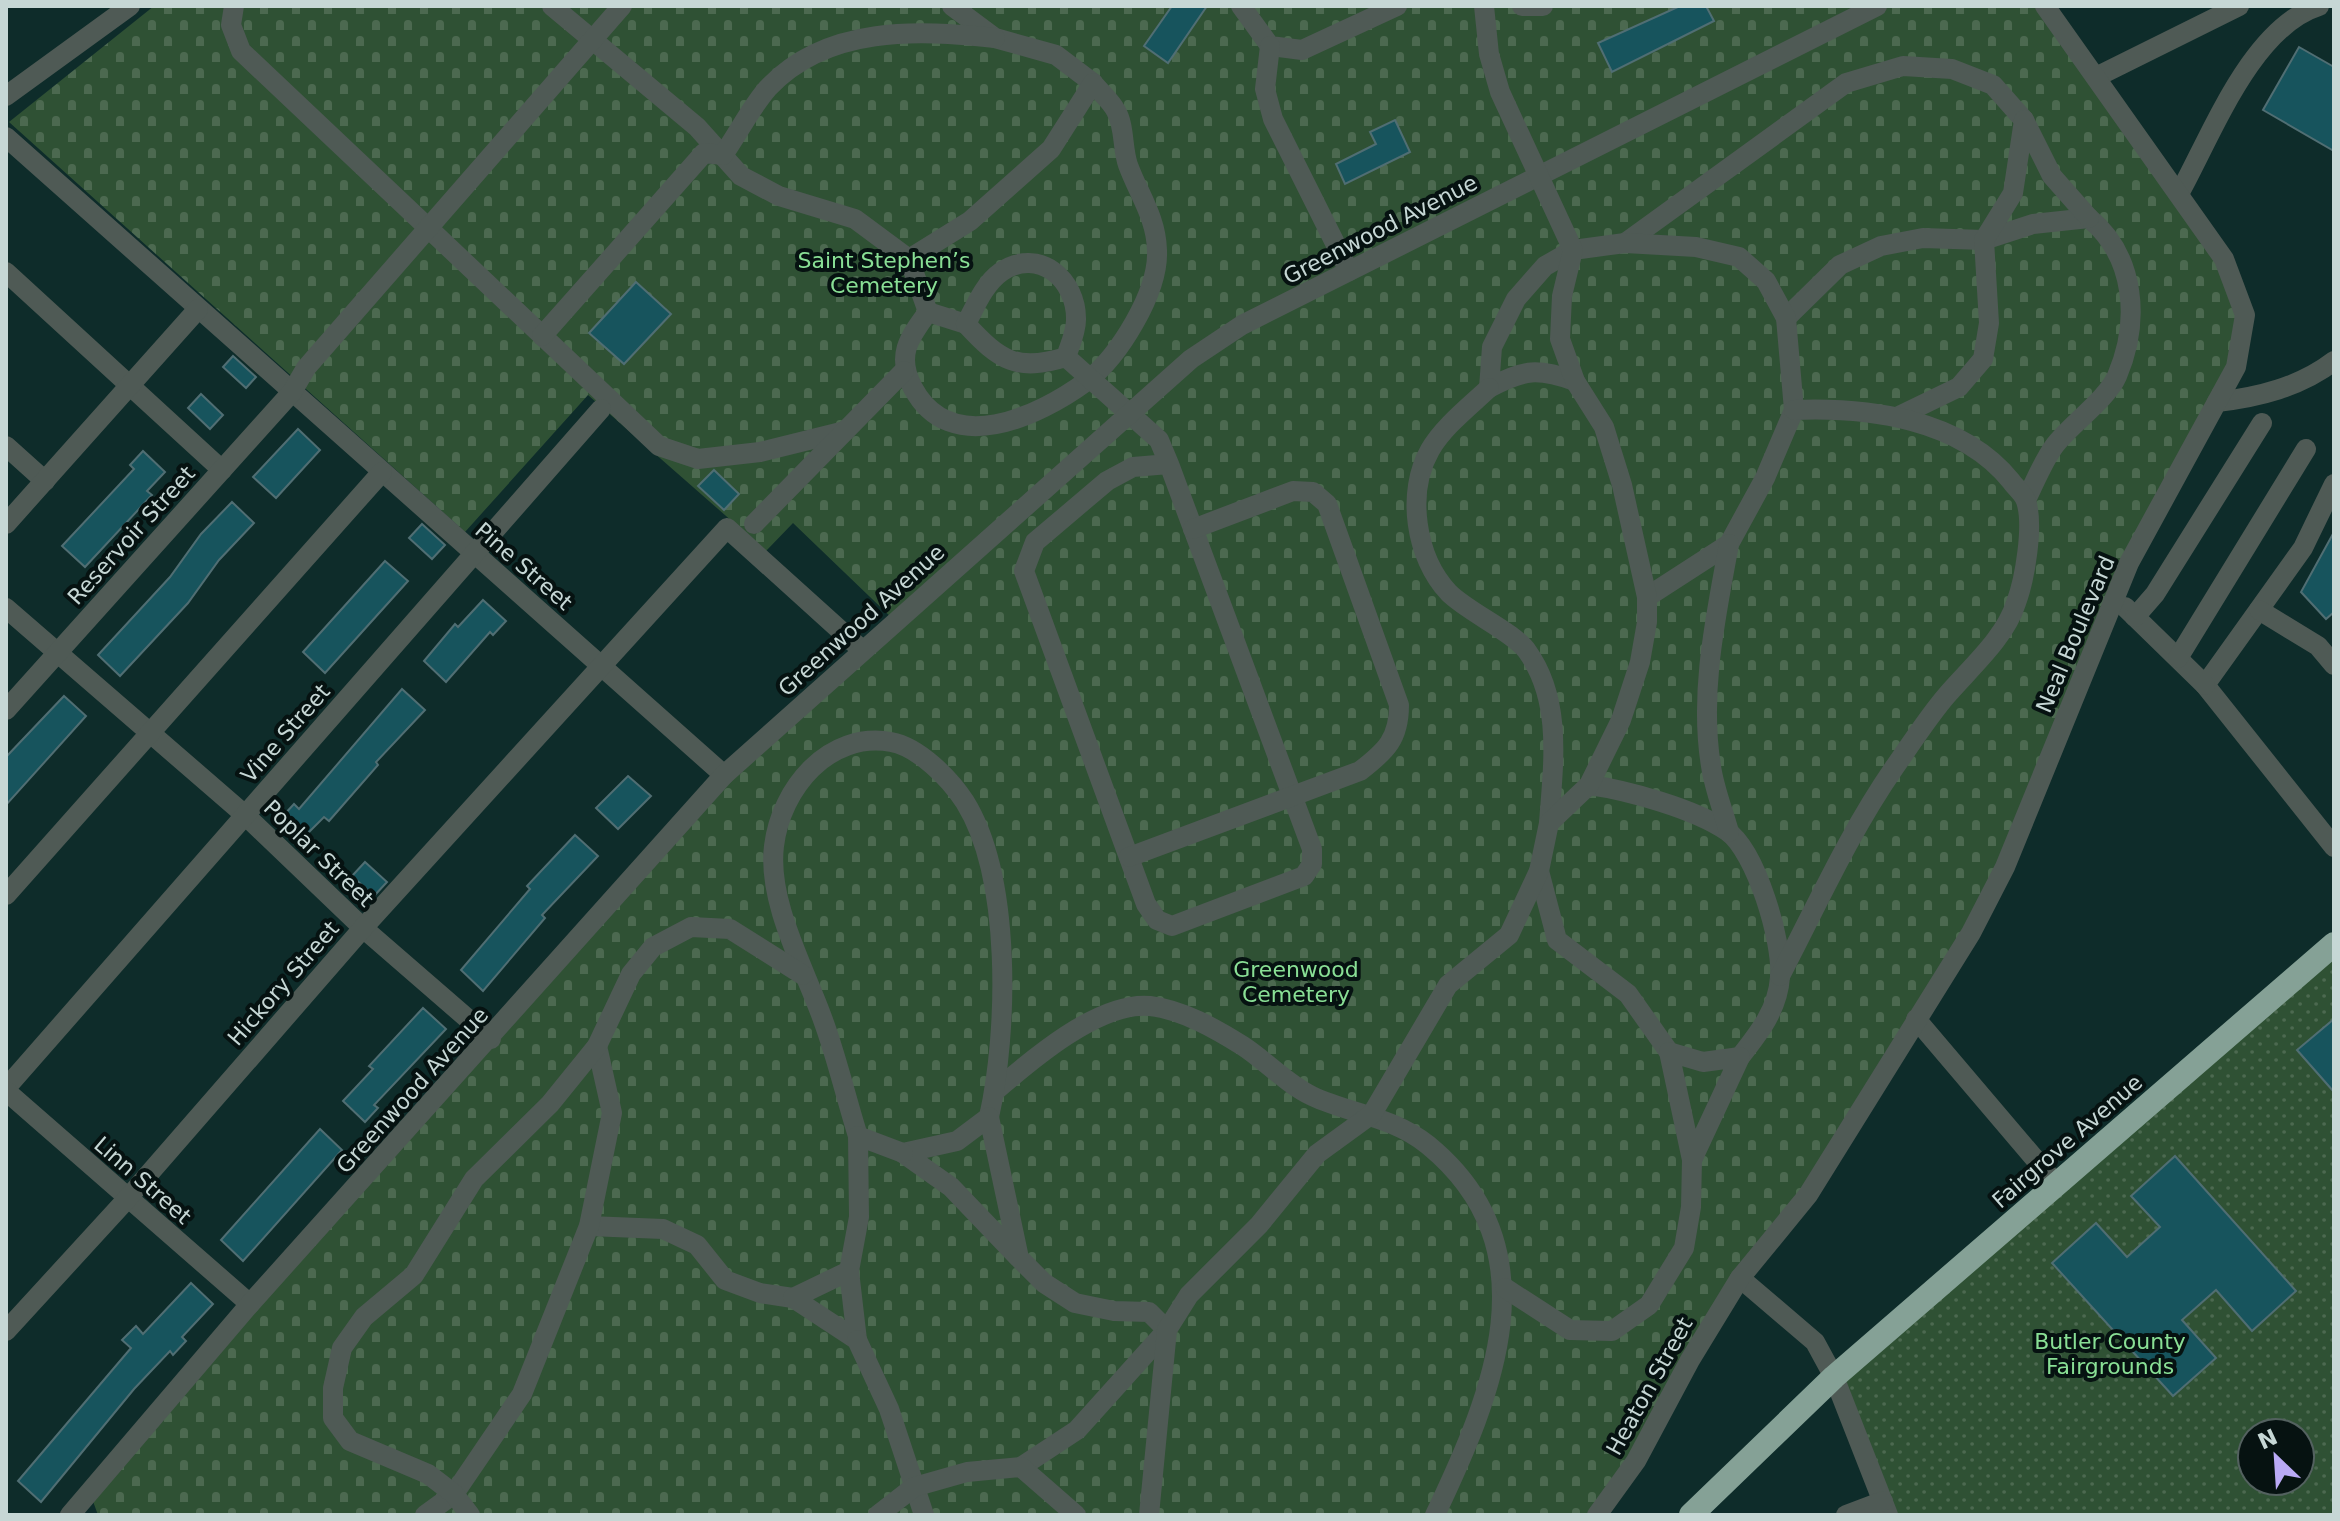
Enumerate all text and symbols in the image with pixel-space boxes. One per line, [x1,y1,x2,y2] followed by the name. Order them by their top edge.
[1279,170,1481,289] street label: Greenwood Avenue
[797,248,971,298] park label: Saint Stephen’s Cemetery
[63,461,200,610] street label: Reservoir Street
[470,518,578,615] street label: Pine Street
[773,539,949,701] street label: Greenwood Avenue
[2031,552,2120,716] street label: Neal Boulevard
[236,679,335,788] street label: Vine Street
[259,795,379,912] street label: Poplar Street
[223,916,344,1050] street label: Hickory Street
[1233,957,1359,1007] park label: Greenwood Cemetery
[331,1002,493,1178] street label: Greenwood Avenue
[1987,1070,2147,1213] street label: Fairgrove Avenue
[89,1132,196,1229] street label: Linn Street
[1601,1313,1698,1459] street label: Heaton Street
[2034,1329,2186,1379] park label: Butler County Fairgrounds
[2236,1417,2316,1497] north arrow
[2254,1424,2281,1455] text: N

